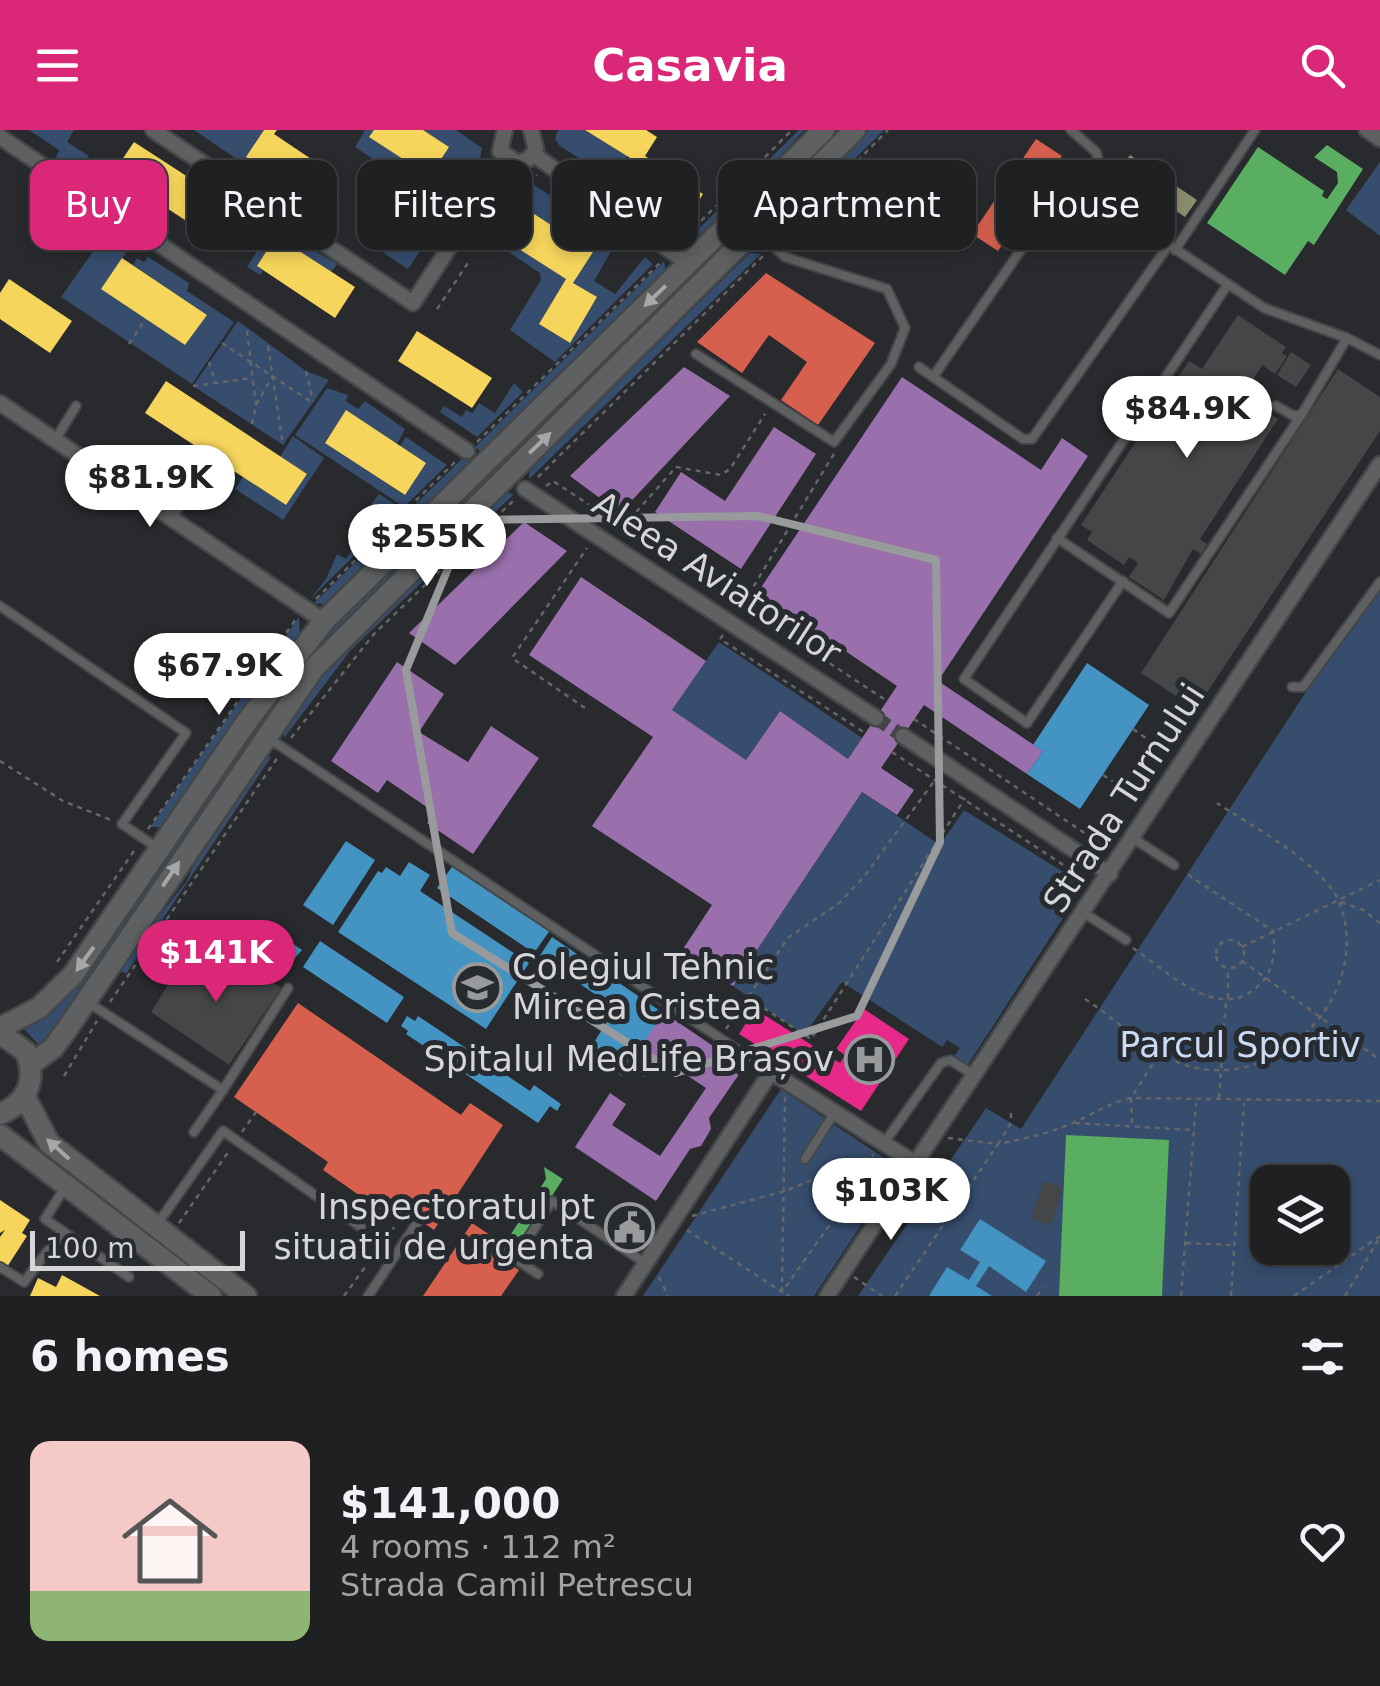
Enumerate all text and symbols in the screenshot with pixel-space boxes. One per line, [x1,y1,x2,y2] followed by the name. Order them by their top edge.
[30,38,85,93] icon: menu
[1295,38,1350,93] icon: search
[592,39,788,92] text: Casavia
[30,160,167,250] chip: Buy
[187,160,337,250] chip: Rent
[357,160,532,250] chip: Filters
[552,160,698,250] chip: New
[718,160,976,250] chip: Apartment
[996,160,1175,250] chip: House
[643,284,667,308] one-way arrow
[1106,376,1268,461] pin: $84.9K
[1124,389,1250,427] text: $84.9K
[527,431,551,455] one-way arrow
[69,445,231,530] pin: $81.9K
[87,458,213,496] text: $81.9K
[585,483,849,673] street label: Aleea Aviatorilor
[357,504,497,589] pin: $255K
[370,517,484,555] text: $255K
[138,633,300,718] pin: $67.9K
[156,646,282,684] text: $67.9K
[1035,676,1213,920] street label: Strada Turnului
[161,860,180,888] one-way arrow
[146,920,286,1005] pin: $141K
[159,933,273,971] text: $141K
[76,946,96,972] one-way arrow
[512,947,774,1027] place label: Colegiul Tehnic Mircea Cristea
[451,961,503,1013] school or university icon: Colegiul Tehnic Mircea Cristea
[1119,1025,1361,1065] park label: Parcul Sportiv
[843,1033,895,1085] hospital icon: Spitalul MedLife Brașov
[424,1039,834,1080] place label: Spitalul MedLife Brașov
[46,1139,71,1161] one-way arrow
[821,1158,961,1243] pin: $103K
[1250,1165,1350,1265] map controls
[1250,1165,1350,1265] button: layers
[834,1171,948,1209] text: $103K
[273,1187,595,1267] place label: Inspectoratul pt situatii de urgenta
[604,1201,656,1253] public building icon: Inspectoratul pt situatii de urgenta
[30,1226,245,1270] scale bar
[45,1232,135,1265] text: 100 m
[1295,1329,1350,1384] icon: filters
[30,1332,230,1381] text: 6 homes
[340,1479,561,1528] text: $141,000
[110,1481,230,1601] icon: home
[1295,1514,1350,1569] icon: heart
[340,1528,616,1566] text: 4 rooms · 112 m²
[340,1566,694,1604] text: Strada Camil Petrescu

